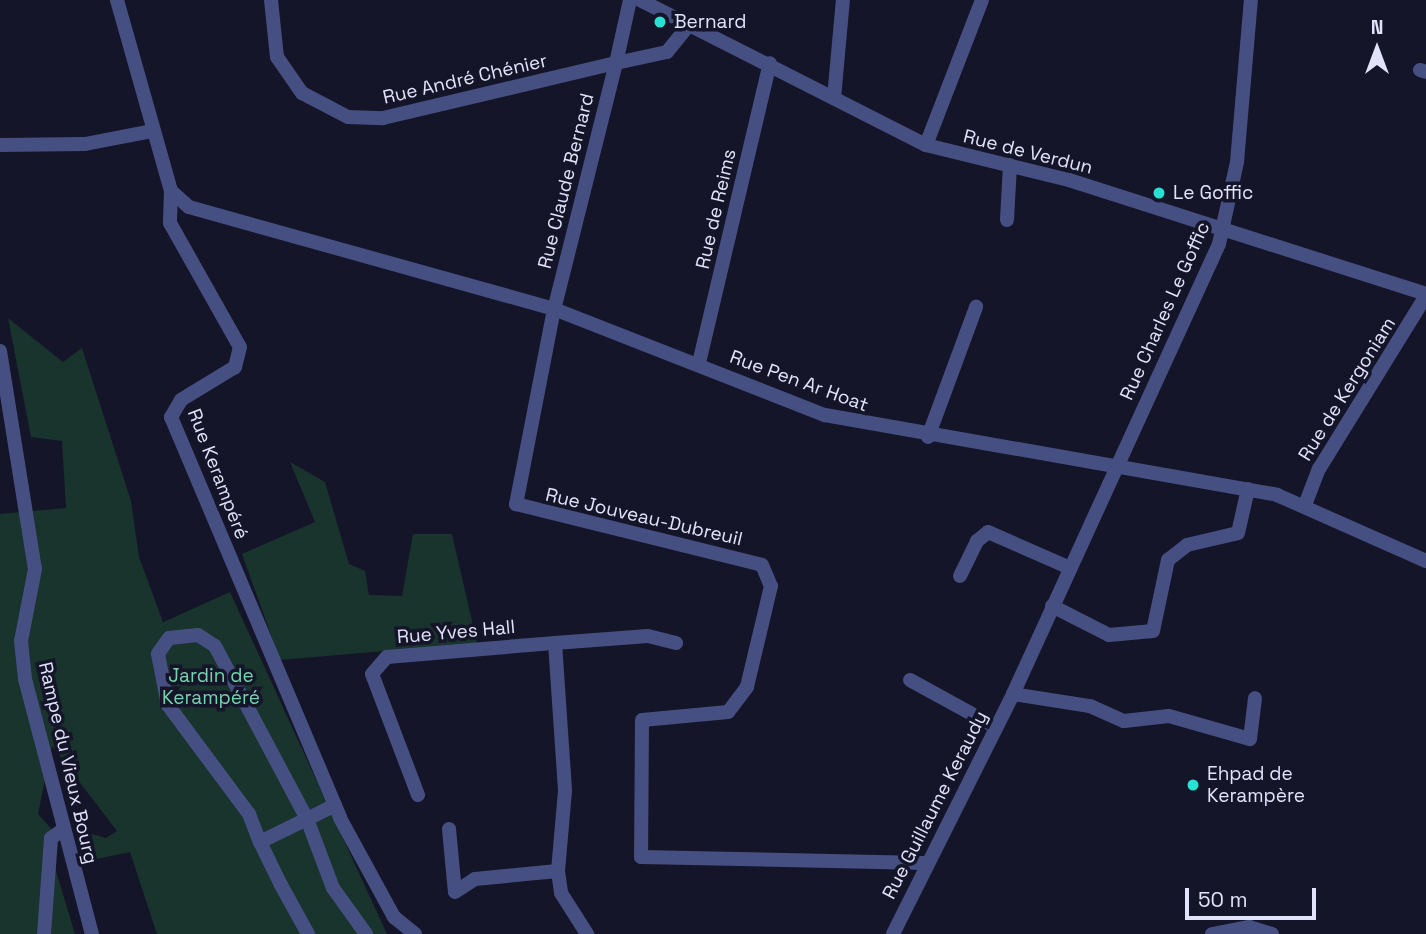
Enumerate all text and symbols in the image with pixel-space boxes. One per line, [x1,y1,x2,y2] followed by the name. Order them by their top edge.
[674,11,747,33] place label: Bernard
[652,14,668,30] marker: Bernard
[1342,14,1412,84] north arrow
[1371,15,1383,40] text: N
[380,49,550,109] street label: Rue André Chénier
[533,91,599,271] street label: Rue Claude Bernard
[961,125,1095,179] street label: Rue de Verdun
[691,147,741,271] street label: Rue de Reims
[1173,182,1253,204] place label: Le Goffic
[1151,185,1167,201] marker: Le Goffic
[1115,218,1215,404] street label: Rue Charles Le Goffic
[1294,313,1400,465] street label: Rue de Kergoniam
[727,345,871,417] street label: Rue Pen Ar Hoat
[183,406,253,542] street label: Rue Kerampéré
[543,483,745,551] street label: Rue Jouveau-Dubreuil
[396,615,516,649] street label: Rue Yves Hall
[34,660,102,866] street label: Rampe du Vieux Bourg
[162,665,260,709] park label: Jardin de Kerampéré
[878,707,992,903] street label: Rue Guillaume Keraudy
[1207,763,1305,807] place label: Ehpad de Kerampère
[1185,777,1201,793] marker: Ehpad de Kerampère
[1188,874,1319,918] scale bar
[1198,886,1248,913] text: 50 m

